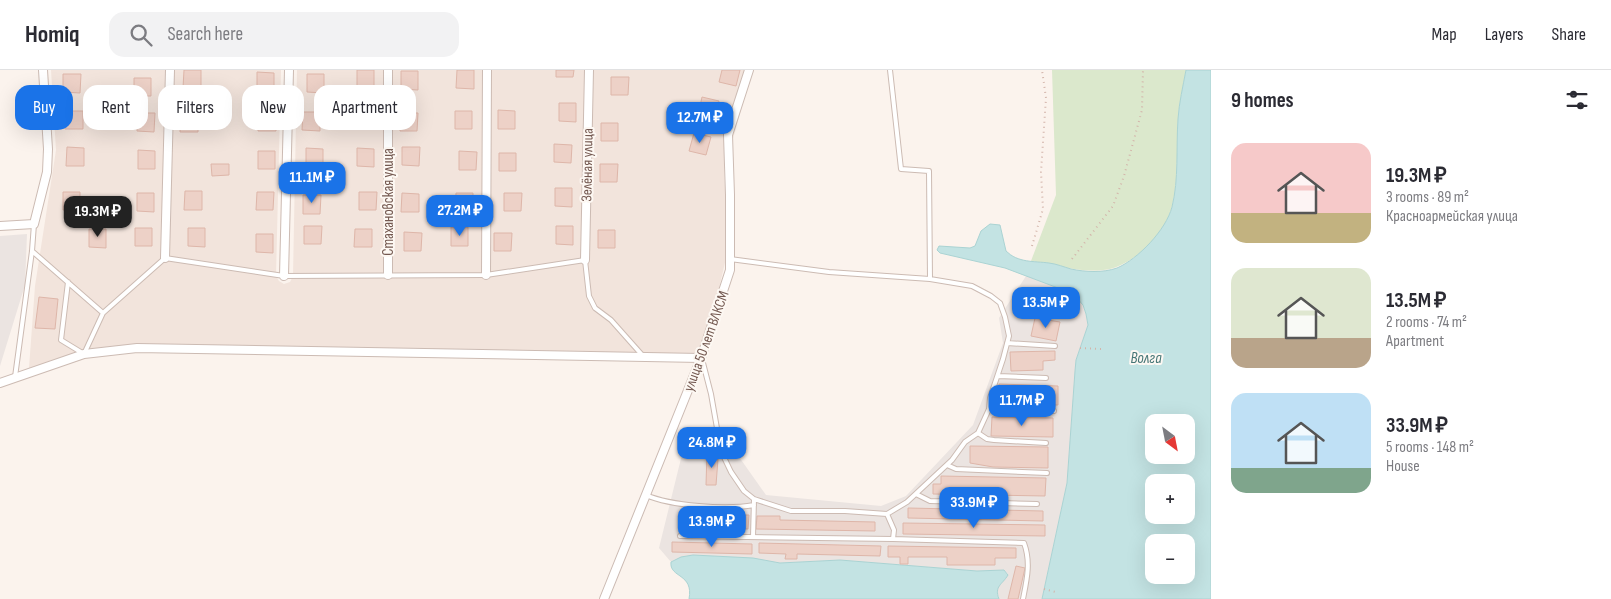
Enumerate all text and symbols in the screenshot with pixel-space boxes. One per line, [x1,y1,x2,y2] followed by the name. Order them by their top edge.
[109,12,459,57] search box
[25,20,79,49] text: Homiq
[127,21,155,49] icon: search
[167,23,243,46] text: Search here
[1432,24,1457,45] text: Map
[1485,24,1524,45] text: Layers
[1552,24,1586,45] text: Share
[15,85,73,130] chip: Buy
[83,85,148,130] chip: Rent
[158,85,232,130] chip: Filters
[242,85,304,130] chip: New
[314,85,416,130] chip: Apartment
[1563,86,1591,114] icon: filters
[1231,88,1294,113] text: 9 homes
[654,102,746,144] pin: 12.7M ₽
[677,108,723,127] text: 12.7M ₽
[577,128,598,202] street label: Зелёная улица
[379,148,398,256] street label: Стахановская улица
[266,162,358,204] pin: 11.1M ₽
[1271,163,1331,223] icon: home
[1386,163,1447,188] text: 19.3M ₽
[290,168,334,187] text: 11.1M ₽
[1386,188,1469,207] text: 3 rooms · 89 m²
[414,194,506,237] pin: 27.2M ₽
[52,196,144,238] pin: 19.3M ₽
[437,201,483,220] text: 27.2M ₽
[75,202,121,221] text: 19.3M ₽
[1386,207,1518,226] text: Красноармейская улица
[1000,286,1092,329] pin: 13.5M ₽
[679,288,734,394] street label: улица 50 лет ВЛКСМ
[1271,288,1331,348] icon: home
[1386,288,1446,313] text: 13.5M ₽
[1023,293,1069,312] text: 13.5M ₽
[1386,313,1467,332] text: 2 rooms · 74 m²
[1386,332,1444,351] text: Apartment
[1130,349,1162,368] water label: Волга
[976,384,1068,427] pin: 11.7M ₽
[1000,391,1044,410] text: 11.7M ₽
[1271,413,1331,473] icon: home
[1386,413,1448,438] text: 33.9M ₽
[1145,414,1195,464] north arrow
[1145,414,1195,584] map controls
[666,426,758,469] pin: 24.8M ₽
[688,433,736,452] text: 24.8M ₽
[1386,438,1474,457] text: 5 rooms · 148 m²
[1386,457,1420,476] text: House
[1145,474,1195,524] button: +
[928,486,1020,529] pin: 33.9M ₽
[950,493,998,512] text: 33.9M ₽
[666,506,758,548] pin: 13.9M ₽
[689,512,735,531] text: 13.9M ₽
[1145,534,1195,584] button: −

